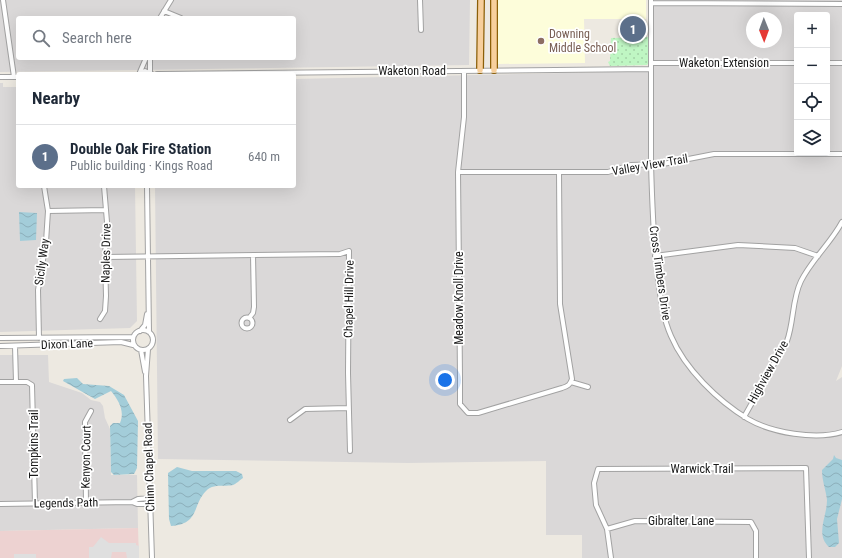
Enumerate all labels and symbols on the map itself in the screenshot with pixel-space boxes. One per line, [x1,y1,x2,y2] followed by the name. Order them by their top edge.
[746,12,782,48] north arrow
[620,14,646,44] pin: 1
[549,27,616,55] place label: Downing Middle School
[536,36,546,46] marker: Downing Middle School
[679,56,769,70] street label: Waketon Extension
[378,64,446,78] street label: Waketon Road
[611,151,689,179] street label: Valley View Trail
[98,223,114,283] street label: Naples Drive
[646,225,674,321] street label: Cross Timbers Drive
[32,238,52,286] street label: Sicily Way
[452,251,466,345] street label: Meadow Knoll Drive
[341,260,357,338] street label: Chapel Hill Drive
[41,336,94,352] street label: Dixon Lane
[745,338,791,406] street label: Highview Drive
[435,370,455,390] your location
[27,409,41,479] street label: Tompkins Trail
[140,422,158,512] street label: Chinn Chapel Road
[78,425,94,489] street label: Kenyon Court
[671,462,733,476] street label: Warwick Trail
[34,495,99,511] street label: Legends Path
[648,514,714,528] street label: Gibralter Lane

